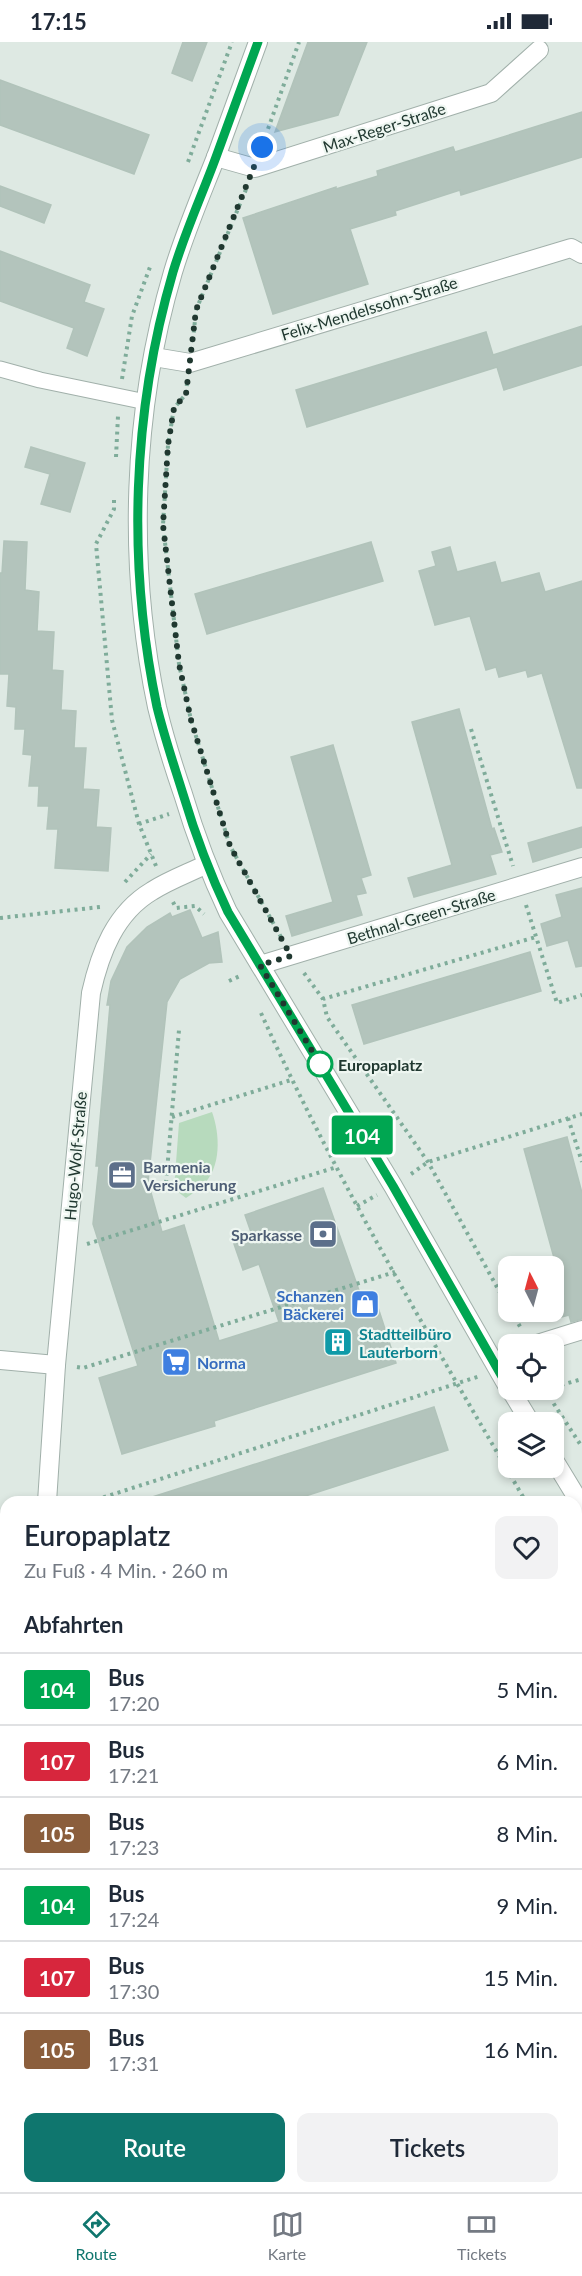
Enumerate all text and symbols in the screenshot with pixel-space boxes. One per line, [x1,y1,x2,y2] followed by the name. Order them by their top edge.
[30,8,87,35] text: 17:15
[320,98,448,156] street label: Max-Reger-Straße
[247,132,277,162] your location
[279,272,459,344] street label: Felix-Mendelssohn-Straße
[345,884,497,948] street label: Bethnal-Green-Straße
[307,1051,333,1077] marker: Europaplatz
[338,1055,422,1074] place label: Europaplatz
[60,1091,90,1221] street label: Hugo-Wolf-Straße
[328,1116,397,1154] line badge: 104
[344,1123,380,1148] text: 104
[142,1157,237,1194] place label: Barmenia Versicherung
[106,1159,138,1191] office icon: Barmenia Versicherung
[307,1218,339,1250] bank icon: Sparkasse
[231,1225,302,1244] place label: Sparkasse
[498,1256,564,1322] north arrow
[498,1256,564,1478] map controls
[277,1286,344,1323] place label: Schanzen Bäckerei
[349,1288,381,1320] shop icon: Schanzen Bäckerei
[359,1324,451,1361] place label: Stadtteilbüro Lauterborn
[322,1326,354,1358] building icon: Stadtteilbüro Lauterborn
[498,1334,564,1400] button: locate
[160,1346,192,1378] supermarket icon: Norma
[197,1353,246,1372] place label: Norma
[498,1412,564,1478] button: layers
[495,1516,558,1579] button: heart
[24,1518,170,1552] text: Europaplatz
[24,1558,228,1582] text: Zu Fuß · 4 Min. · 260 m
[24,1611,123,1638] text: Abfahrten
[108,1664,144,1691] text: Bus
[497,1676,558,1703] text: 5 Min.
[39,1677,75,1702] text: 104
[108,1691,159,1715] text: 17:20
[108,1736,144,1763] text: Bus
[497,1748,558,1775] text: 6 Min.
[39,1749,75,1774] text: 107
[108,1763,159,1787] text: 17:21
[108,1808,144,1835] text: Bus
[497,1820,558,1847] text: 8 Min.
[39,1821,75,1846] text: 105
[108,1835,159,1859] text: 17:23
[108,1880,144,1907] text: Bus
[497,1892,558,1919] text: 9 Min.
[39,1893,75,1918] text: 104
[108,1907,159,1931] text: 17:24
[108,1952,144,1979] text: Bus
[484,1964,558,1991] text: 15 Min.
[39,1965,75,1990] text: 107
[108,1979,159,2003] text: 17:30
[108,2024,144,2051] text: Bus
[484,2036,558,2063] text: 16 Min.
[39,2037,75,2062] text: 105
[108,2051,159,2075] text: 17:31
[24,2113,285,2182] button: Route
[297,2113,558,2182] button: Tickets
[75,2208,117,2263] tab: Route
[268,2208,306,2263] tab: Karte
[457,2208,507,2263] tab: Tickets

